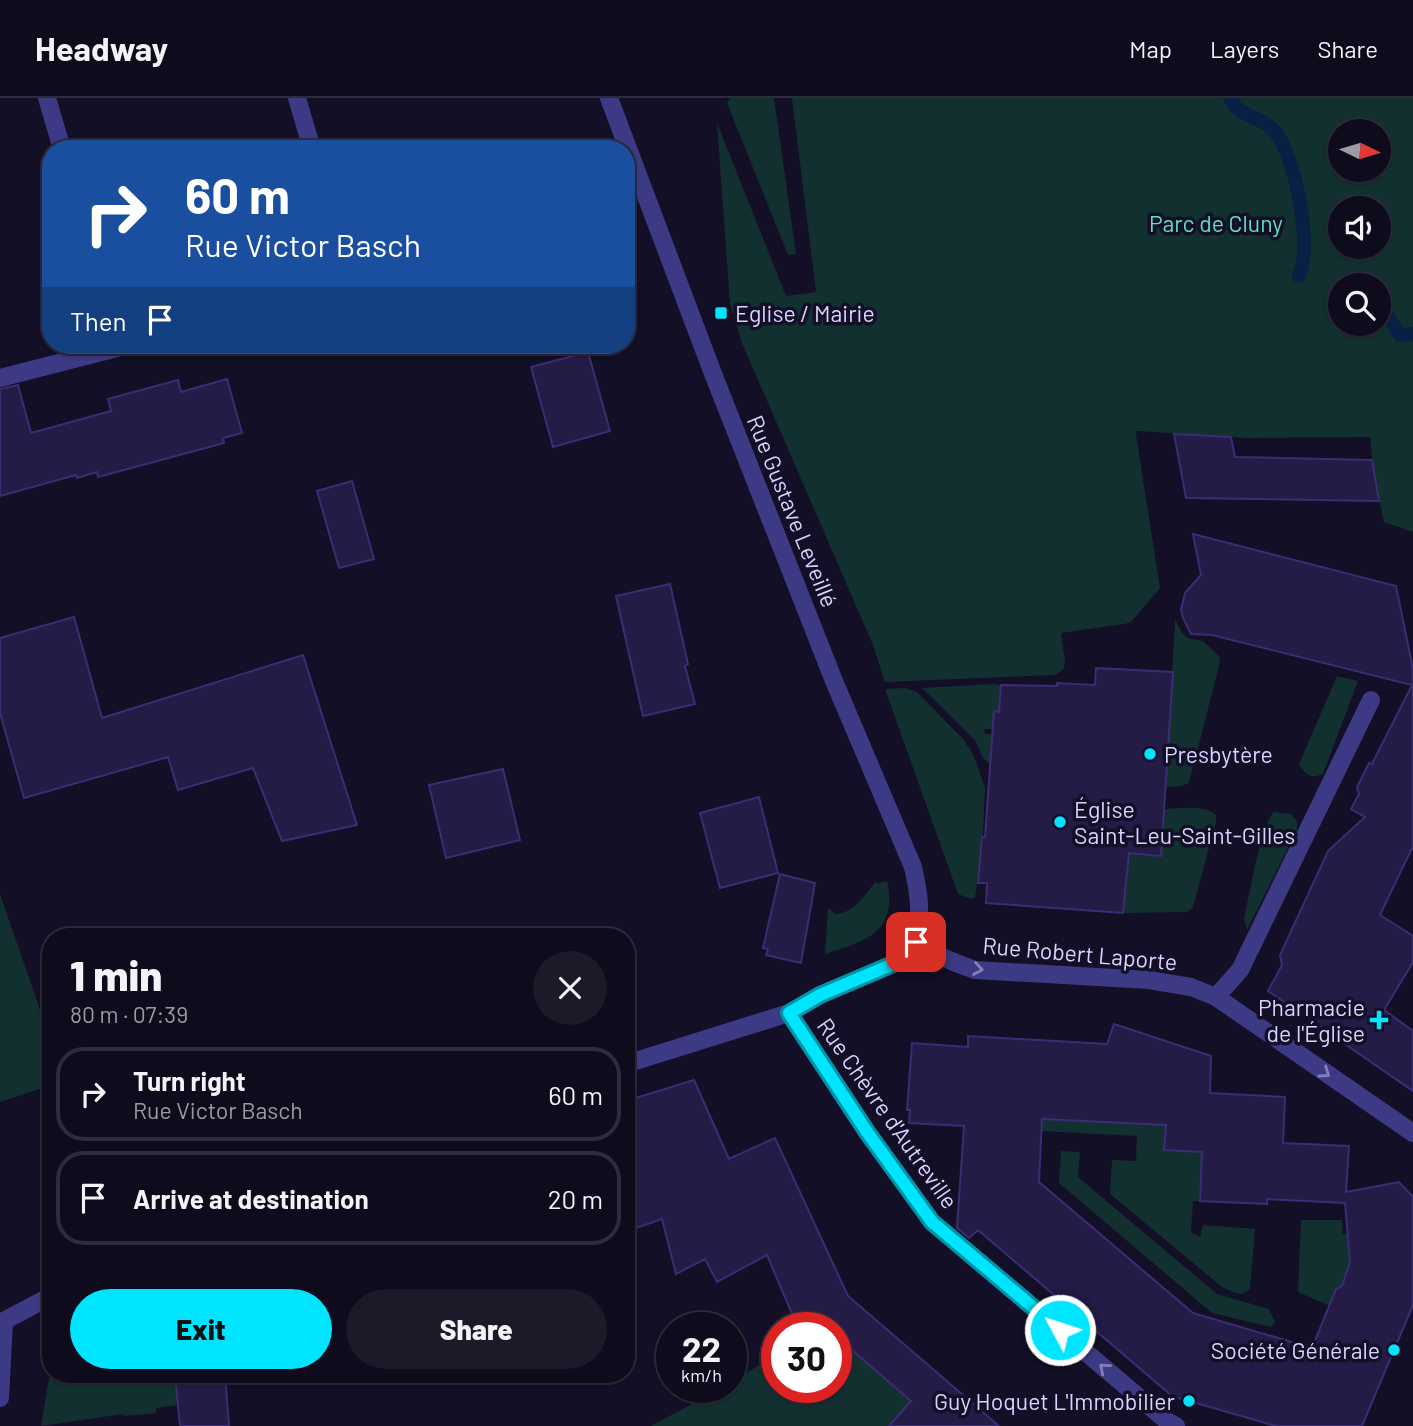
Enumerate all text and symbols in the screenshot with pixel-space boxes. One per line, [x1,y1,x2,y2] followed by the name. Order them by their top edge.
[35,28,168,68] text: Headway
[1129,34,1172,63] text: Map
[1210,34,1279,63] text: Layers
[1317,34,1378,63] text: Share
[1328,119,1391,182] north arrow
[1328,119,1391,336] map controls
[185,165,290,224] text: 60 m
[70,168,161,259] icon: right
[1328,196,1391,259] button: sound
[1149,209,1283,237] park label: Parc de Cluny
[185,225,421,263] text: Rue Victor Basch
[1328,273,1391,336] button: search
[735,299,875,327] place label: Eglise / Mairie
[141,301,179,339] icon: arrive
[70,305,127,336] text: Then
[713,305,729,321] marker: Eglise / Mairie
[742,411,844,611] street label: Rue Gustave Leveillé
[1164,740,1273,768] place label: Presbytère
[1142,746,1158,762] marker: Presbytère
[1074,795,1295,849] place label: Église Saint-Leu-Saint-Gilles
[1052,814,1068,830] marker: Église Saint-Leu-Saint-Gilles
[886,912,946,972] pin
[897,923,935,961] icon: arrive
[982,931,1178,975] street label: Rue Robert Laporte
[70,949,162,999] text: 1 min
[533,951,607,1025] button: close
[972,961,984,976] one-way arrow
[1258,993,1365,1047] place label: Pharmacie de l'Église
[70,1000,188,1028] text: 80 m · 07:39
[812,1012,964,1214] street label: Rue Chèvre d'Autreville
[1371,1012,1387,1028] marker: Pharmacie de l'Église
[133,1065,246,1096] text: Turn right
[1318,1065,1331,1078] one-way arrow
[74,1075,112,1113] icon: right
[548,1079,603,1110] text: 60 m
[133,1096,303,1124] text: Rue Victor Basch
[74,1179,112,1217] icon: arrive
[133,1183,369,1214] text: Arrive at destination
[548,1183,603,1214] text: 20 m
[70,1289,332,1369] button: Exit
[346,1289,607,1369] button: Share
[1023,1293,1097,1367] position arrow
[761,1312,852,1403] speed limit sign: 30
[682,1327,721,1369] text: 22
[1211,1336,1380,1364] place label: Société Générale
[1386,1342,1402,1358] marker: Société Générale
[1099,1363,1111,1376] one-way arrow
[681,1364,722,1386] text: km/h
[934,1387,1176,1415] place label: Guy Hoquet L'Immobilier
[1181,1393,1197,1409] marker: Guy Hoquet L'Immobilier

